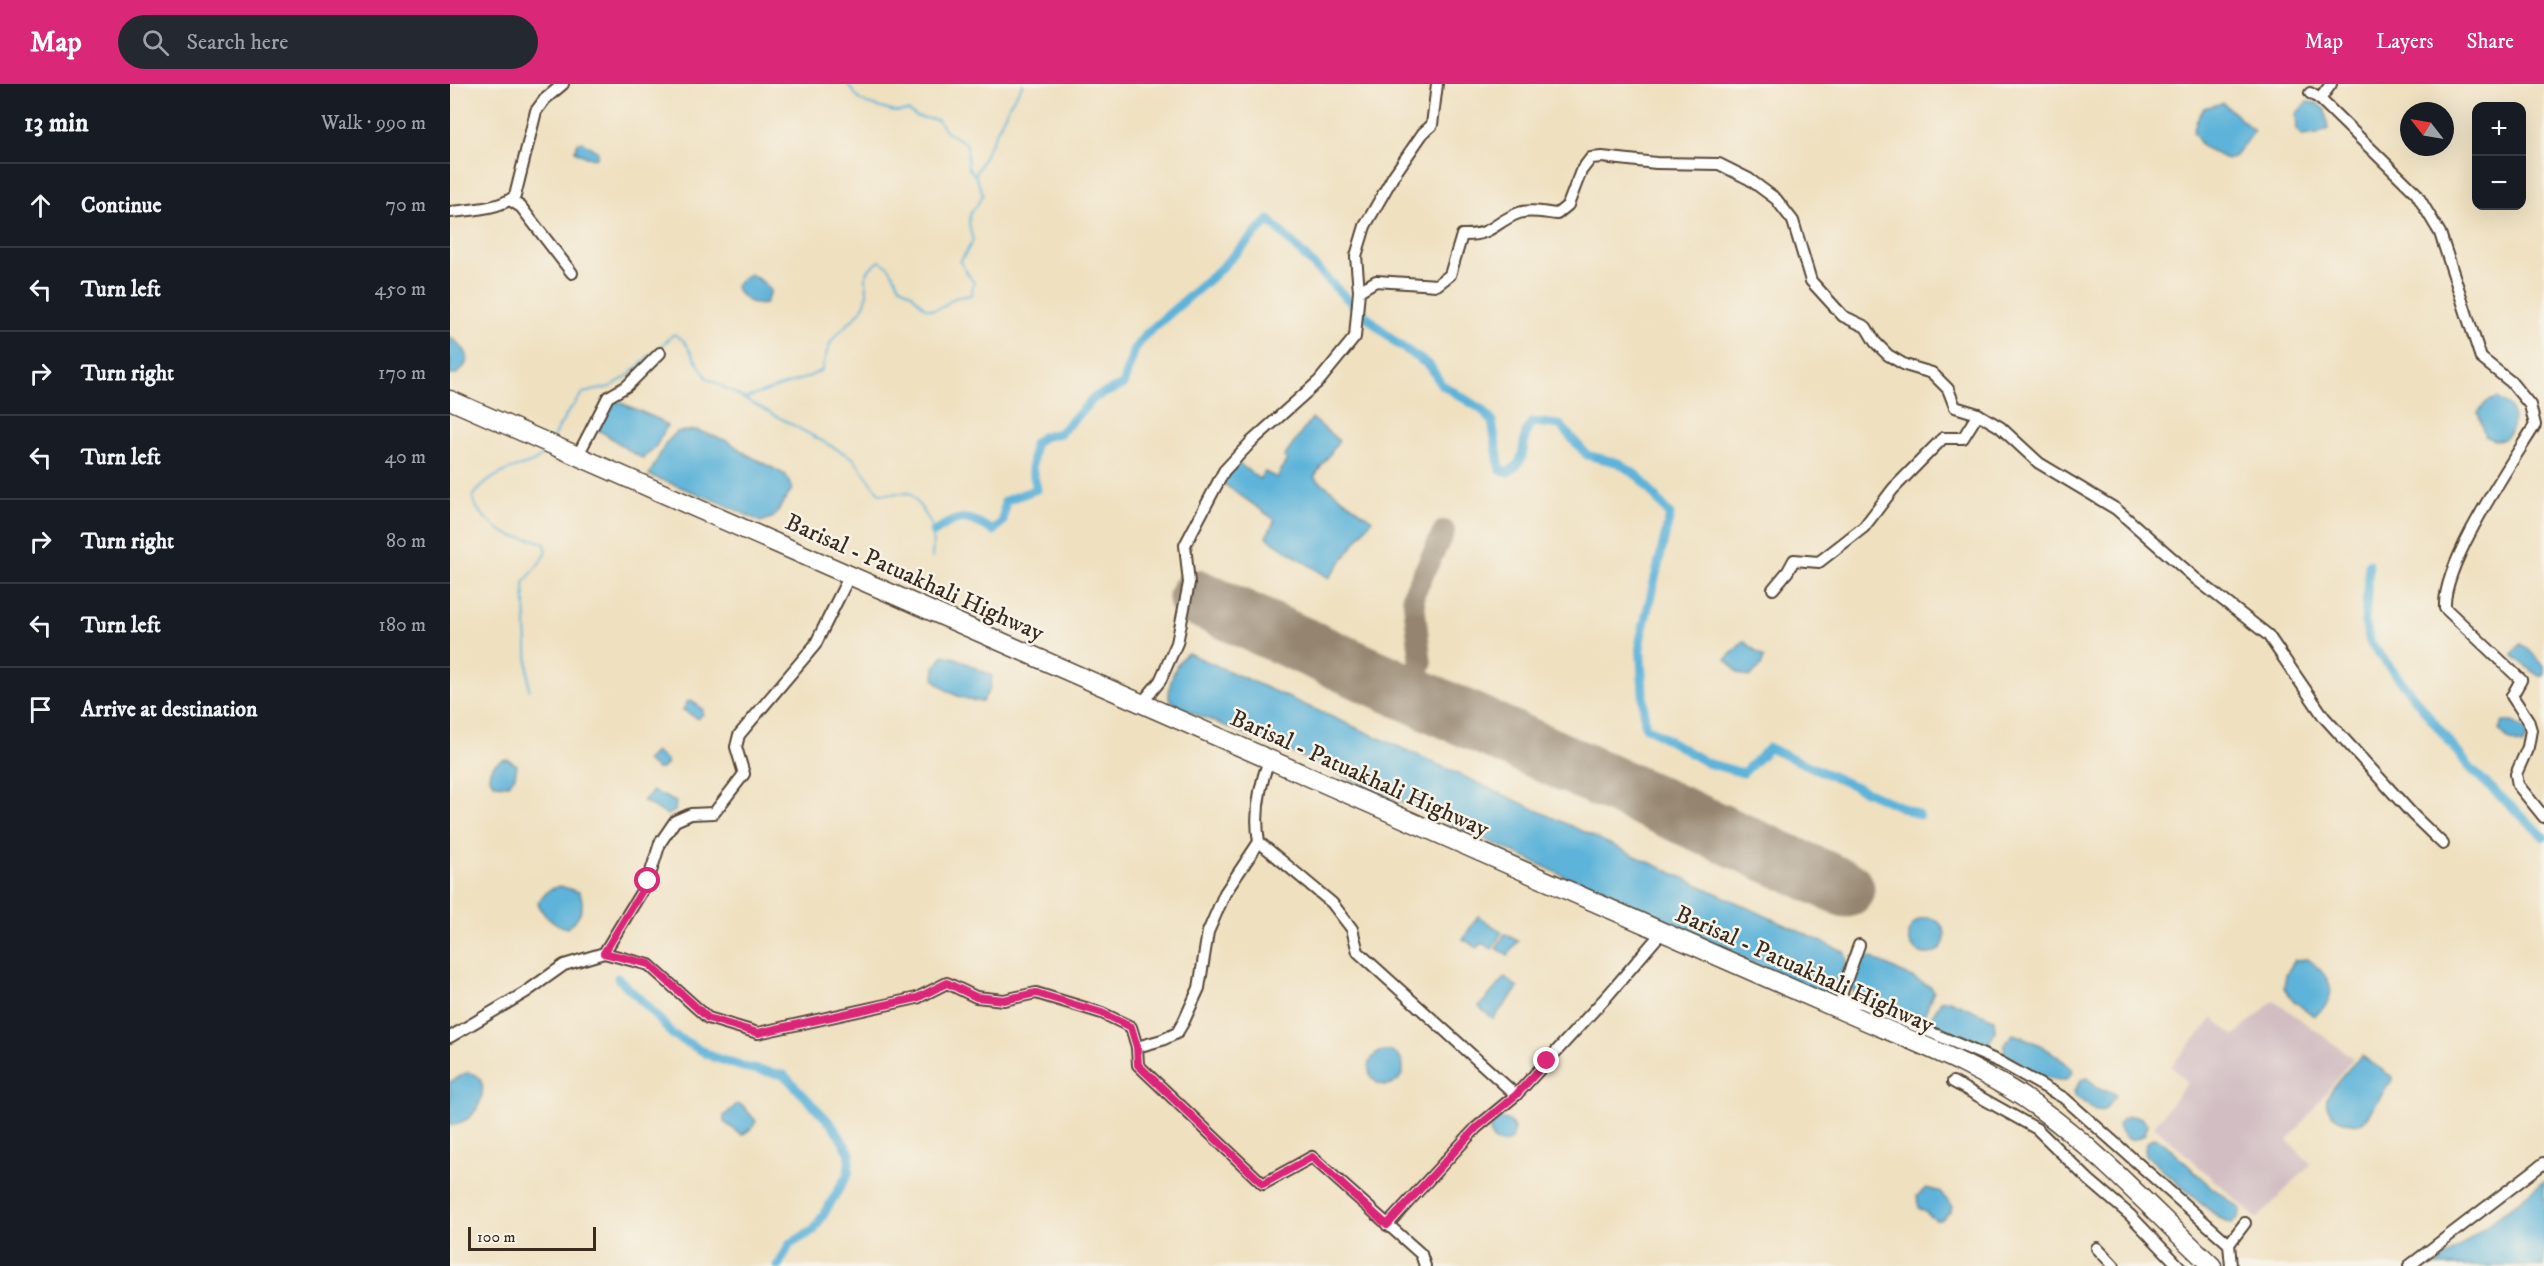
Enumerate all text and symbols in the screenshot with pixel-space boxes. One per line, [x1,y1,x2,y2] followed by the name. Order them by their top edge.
[118,15,538,69] search box
[30,25,82,60] text: Map
[139,26,172,59] icon: search
[187,29,288,56] text: Search here
[2304,29,2343,55] text: Map
[2376,29,2434,55] text: Layers
[2467,29,2514,55] text: Share
[2400,102,2454,156] north arrow
[2472,102,2526,210] map controls
[2472,102,2526,156] button: +
[24,107,89,140] text: 13 min
[321,111,426,136] text: Walk · 990 m
[2472,156,2526,210] button: −
[24,189,57,222] icon: ahead
[81,192,162,219] text: Continue
[385,193,426,218] text: 70 m
[24,273,57,306] icon: left
[81,276,161,303] text: Turn left
[375,277,426,302] text: 450 m
[24,357,57,390] icon: right
[81,360,174,387] text: Turn right
[378,361,426,386] text: 170 m
[24,441,57,474] icon: left
[81,444,161,471] text: Turn left
[384,445,426,470] text: 40 m
[781,507,1049,649] street label: Barisal - Patuakhali Highway
[24,525,57,558] icon: right
[81,528,174,555] text: Turn right
[386,529,426,554] text: 80 m
[24,609,57,642] icon: left
[81,612,161,639] text: Turn left
[379,613,426,638] text: 180 m
[24,693,57,726] icon: arrive
[81,696,258,723] text: Arrive at destination
[1226,703,1494,845] street label: Barisal - Patuakhali Highway
[634,867,660,893] route start
[1671,899,1939,1041] street label: Barisal - Patuakhali Highway
[1533,1047,1559,1073] route end
[468,1224,596,1252] scale bar
[477,1227,516,1247] text: 100 m

